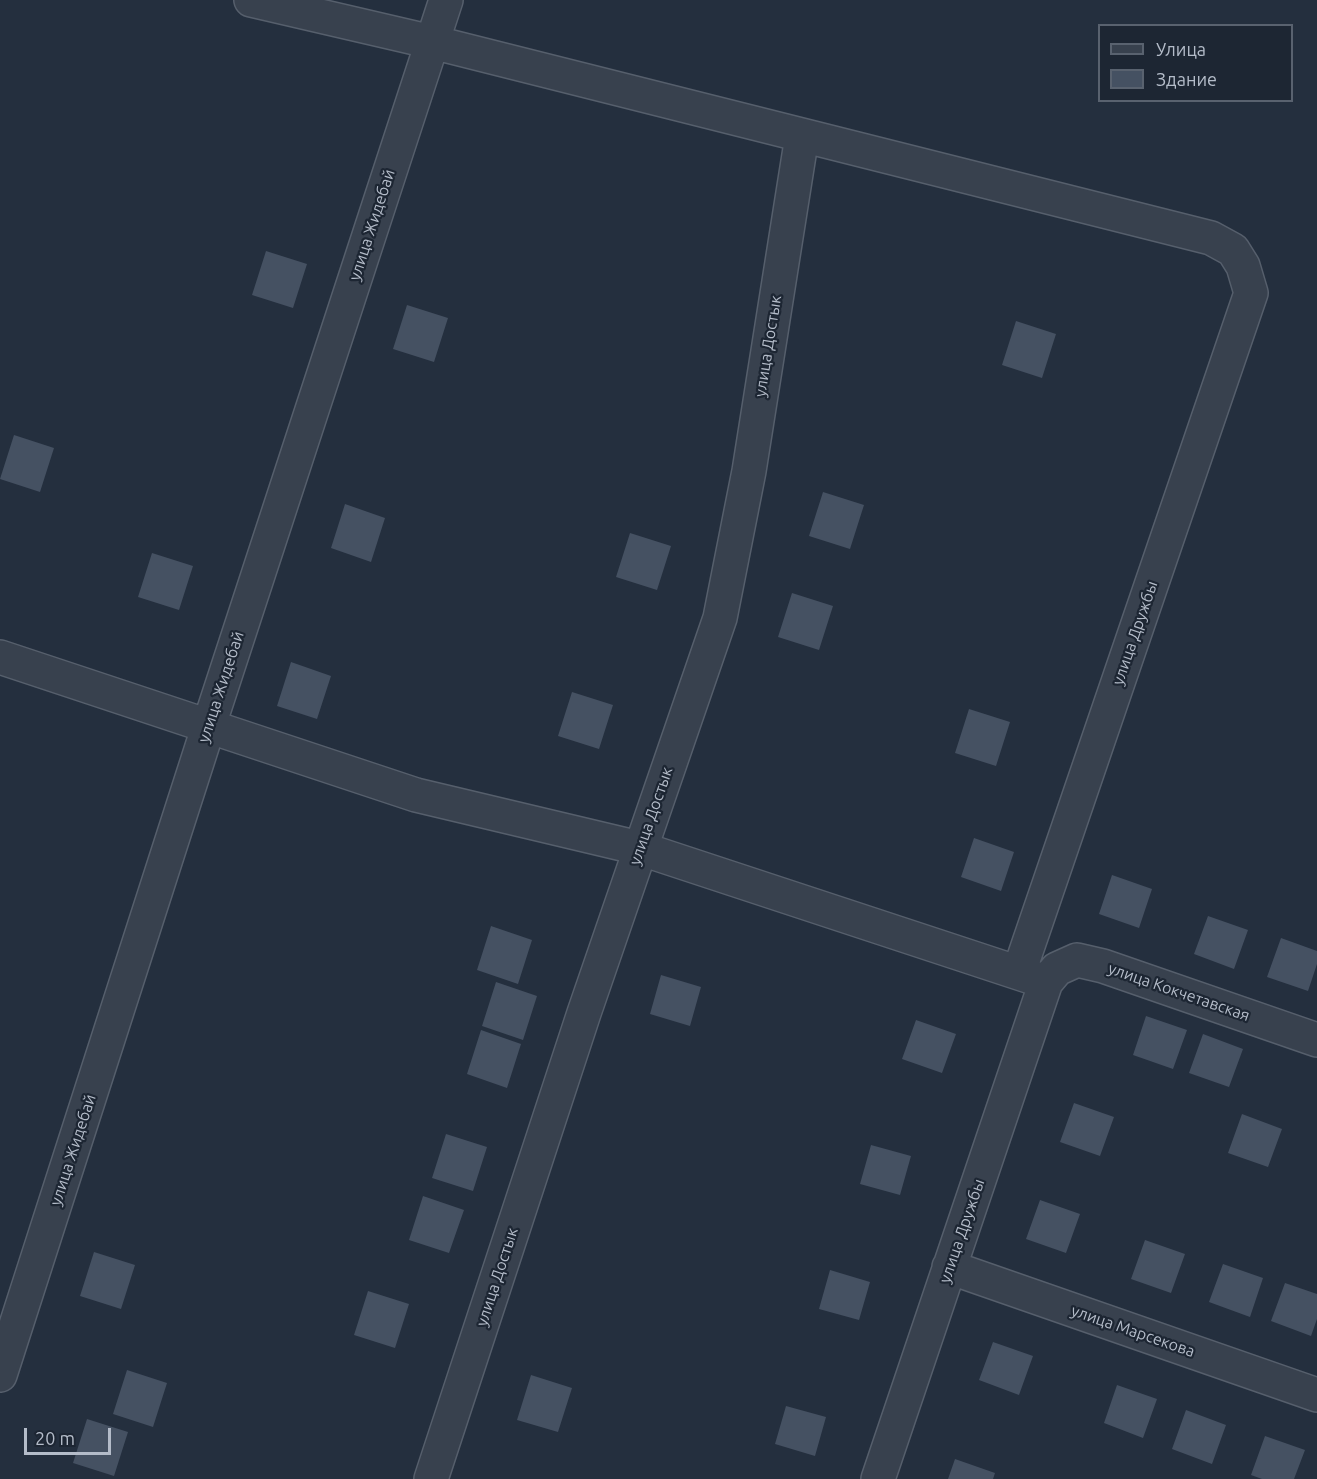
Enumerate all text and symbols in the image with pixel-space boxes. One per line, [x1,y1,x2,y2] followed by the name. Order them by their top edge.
[1098,24,1293,102] legend
[1156,39,1206,59] text: Улица
[1156,69,1217,89] text: Здание
[345,167,399,283] street label: улица Жидебай
[750,294,786,398] street label: улица Достык
[1108,578,1162,688] street label: улица Дружбы
[194,629,248,745] street label: улица Жидебай
[625,764,677,868] street label: улица Достык
[1106,959,1252,1025] street label: улица Кокчетавская
[46,1092,100,1208] street label: улица Жидебай
[935,1176,989,1286] street label: улица Дружбы
[472,1225,522,1329] street label: улица Достык
[1069,1301,1197,1361] street label: улица Марсекова
[27,1416,114,1454] scale bar
[35,1428,75,1448] text: 20 m

